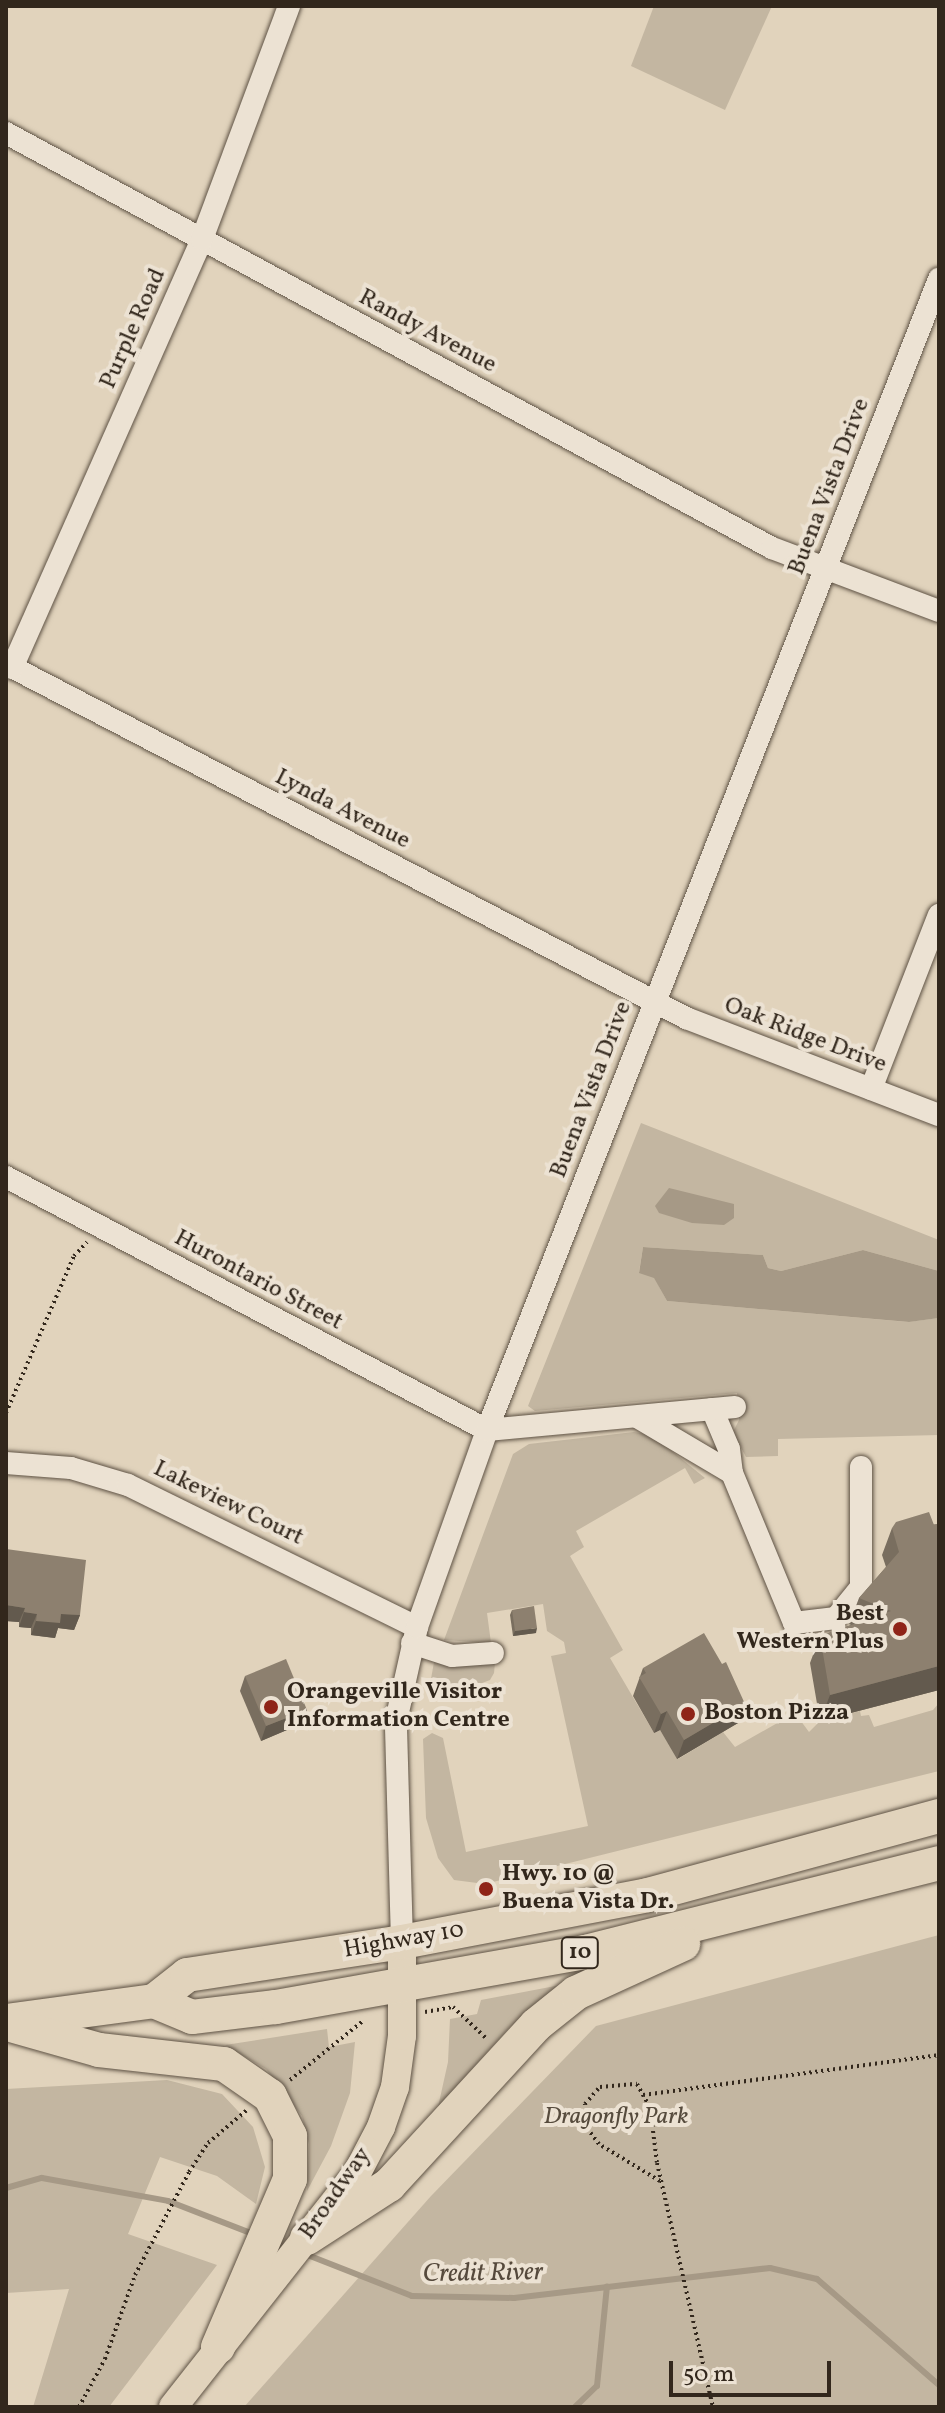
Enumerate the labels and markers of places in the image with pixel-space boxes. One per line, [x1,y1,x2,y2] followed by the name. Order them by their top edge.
[736,1601,884,1657] place label: Best Western Plus
[891,1620,909,1638] marker: Best Western Plus
[287,1679,510,1735] place label: Orangeville Visitor Information Centre
[262,1698,280,1716] marker: Orangeville Visitor Information Centre
[704,1700,849,1728] place label: Boston Pizza
[679,1705,697,1723] marker: Boston Pizza
[502,1861,675,1917] place label: Hwy. 10 @ Buena Vista Dr.
[477,1880,495,1898] marker: Hwy. 10 @ Buena Vista Dr.

